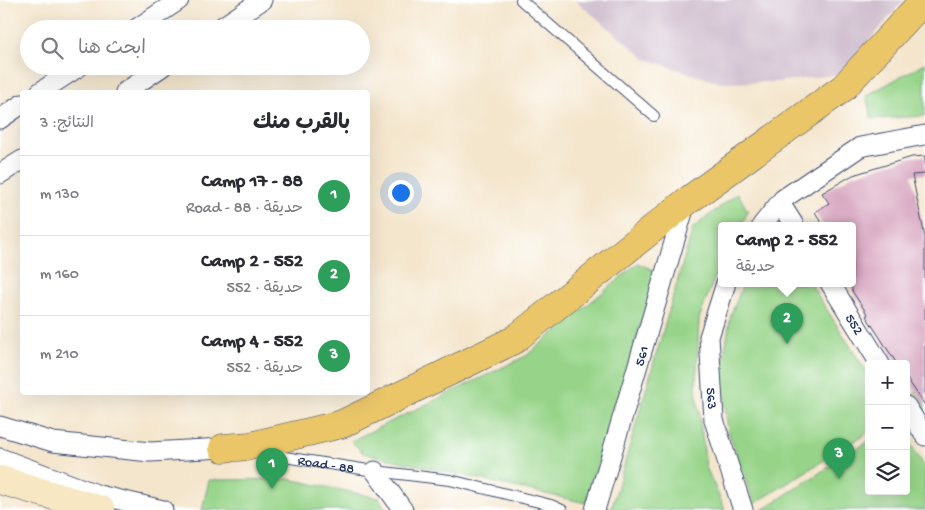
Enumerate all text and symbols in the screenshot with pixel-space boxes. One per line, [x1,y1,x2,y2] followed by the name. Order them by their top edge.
[20,20,370,75] search box
[38,34,66,62] icon: search
[78,38,146,61] text: ابحث هنا
[253,112,350,137] text: بالقرب منك
[40,115,94,134] text: النتائج: 3
[201,171,303,194] text: Camp 17 - 88
[388,180,414,206] your location
[40,186,79,205] text: 130 m
[331,186,337,205] text: 1
[186,200,303,219] text: حديقة · Road - 88
[718,222,856,287] popup
[736,230,838,253] text: Camp 2 - 552
[201,251,303,274] text: Camp 2 - 552
[736,259,775,278] text: حديقة
[40,266,79,285] text: 160 m
[330,266,338,285] text: 2
[227,280,303,299] text: حديقة · 552
[771,303,803,344] pin: 2
[840,311,866,339] street label: 552
[202,331,303,354] text: Camp 4 - 552
[632,344,654,368] street label: 561
[40,346,79,365] text: 210 m
[330,346,338,365] text: 3
[227,360,303,379] text: حديقة · 552
[865,360,910,495] map controls
[865,360,910,405] button: +
[701,387,719,410] street label: 563
[865,405,910,450] button: −
[823,438,855,479] pin: 3
[256,448,288,489] pin: 1
[865,450,910,495] button: layers
[296,453,356,479] street label: Road - 88

